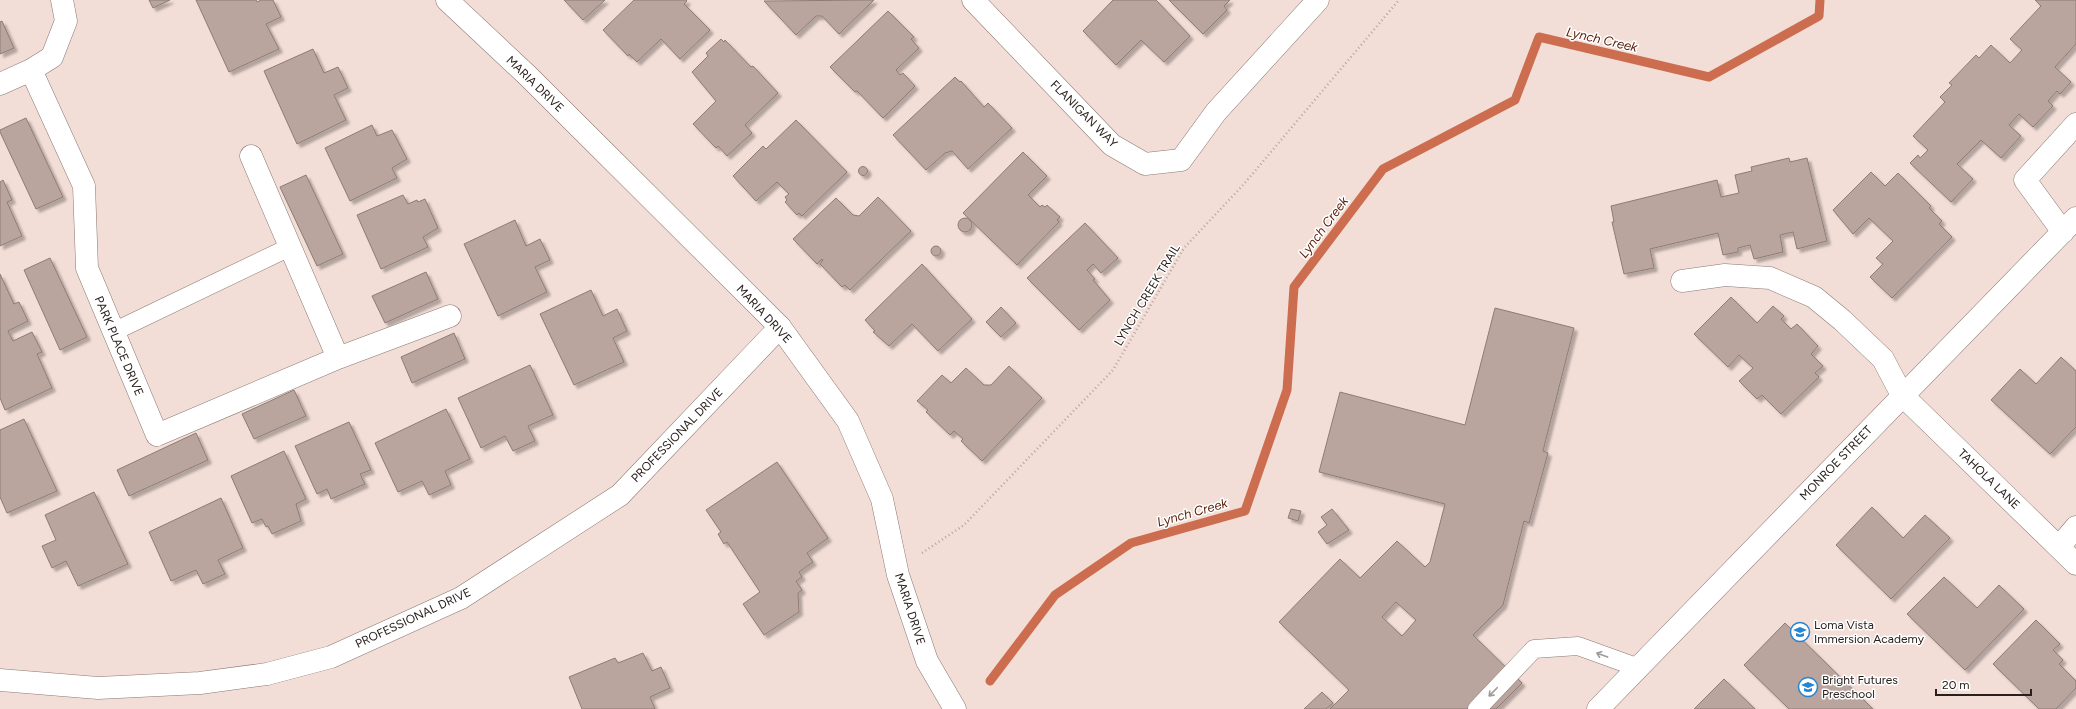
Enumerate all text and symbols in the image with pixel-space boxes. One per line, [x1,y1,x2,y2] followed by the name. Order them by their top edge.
[1565,24,1640,55] water label: Lynch Creek
[503,53,567,115] street label: MARIA DRIVE
[1048,78,1121,151] street label: FLANIGAN WAY
[1296,193,1352,261] water label: Lynch Creek
[1111,241,1183,348] street label: LYNCH CREEK TRAIL
[733,282,795,346] street label: MARIA DRIVE
[92,294,146,398] street label: PARK PLACE DRIVE
[628,385,726,485] street label: PROFESSIONAL DRIVE
[1797,423,1875,503] street label: MONROE STREET
[1955,446,2023,512] street label: TAHOLA LANE
[1155,495,1230,530] water label: Lynch Creek
[892,571,928,647] street label: MARIA DRIVE
[353,585,473,651] street label: PROFESSIONAL DRIVE
[1814,618,1925,646] place label: Loma Vista Immersion Academy
[1789,621,1811,643] school or university icon: Loma Vista Immersion Academy
[1597,651,1609,659] one-way arrow
[1936,671,2031,697] scale bar
[1822,673,1898,701] place label: Bright Futures Preschool
[1797,676,1819,698] school or university icon: Bright Futures Preschool
[1942,678,1970,692] text: 20 m
[1488,687,1497,697] one-way arrow

